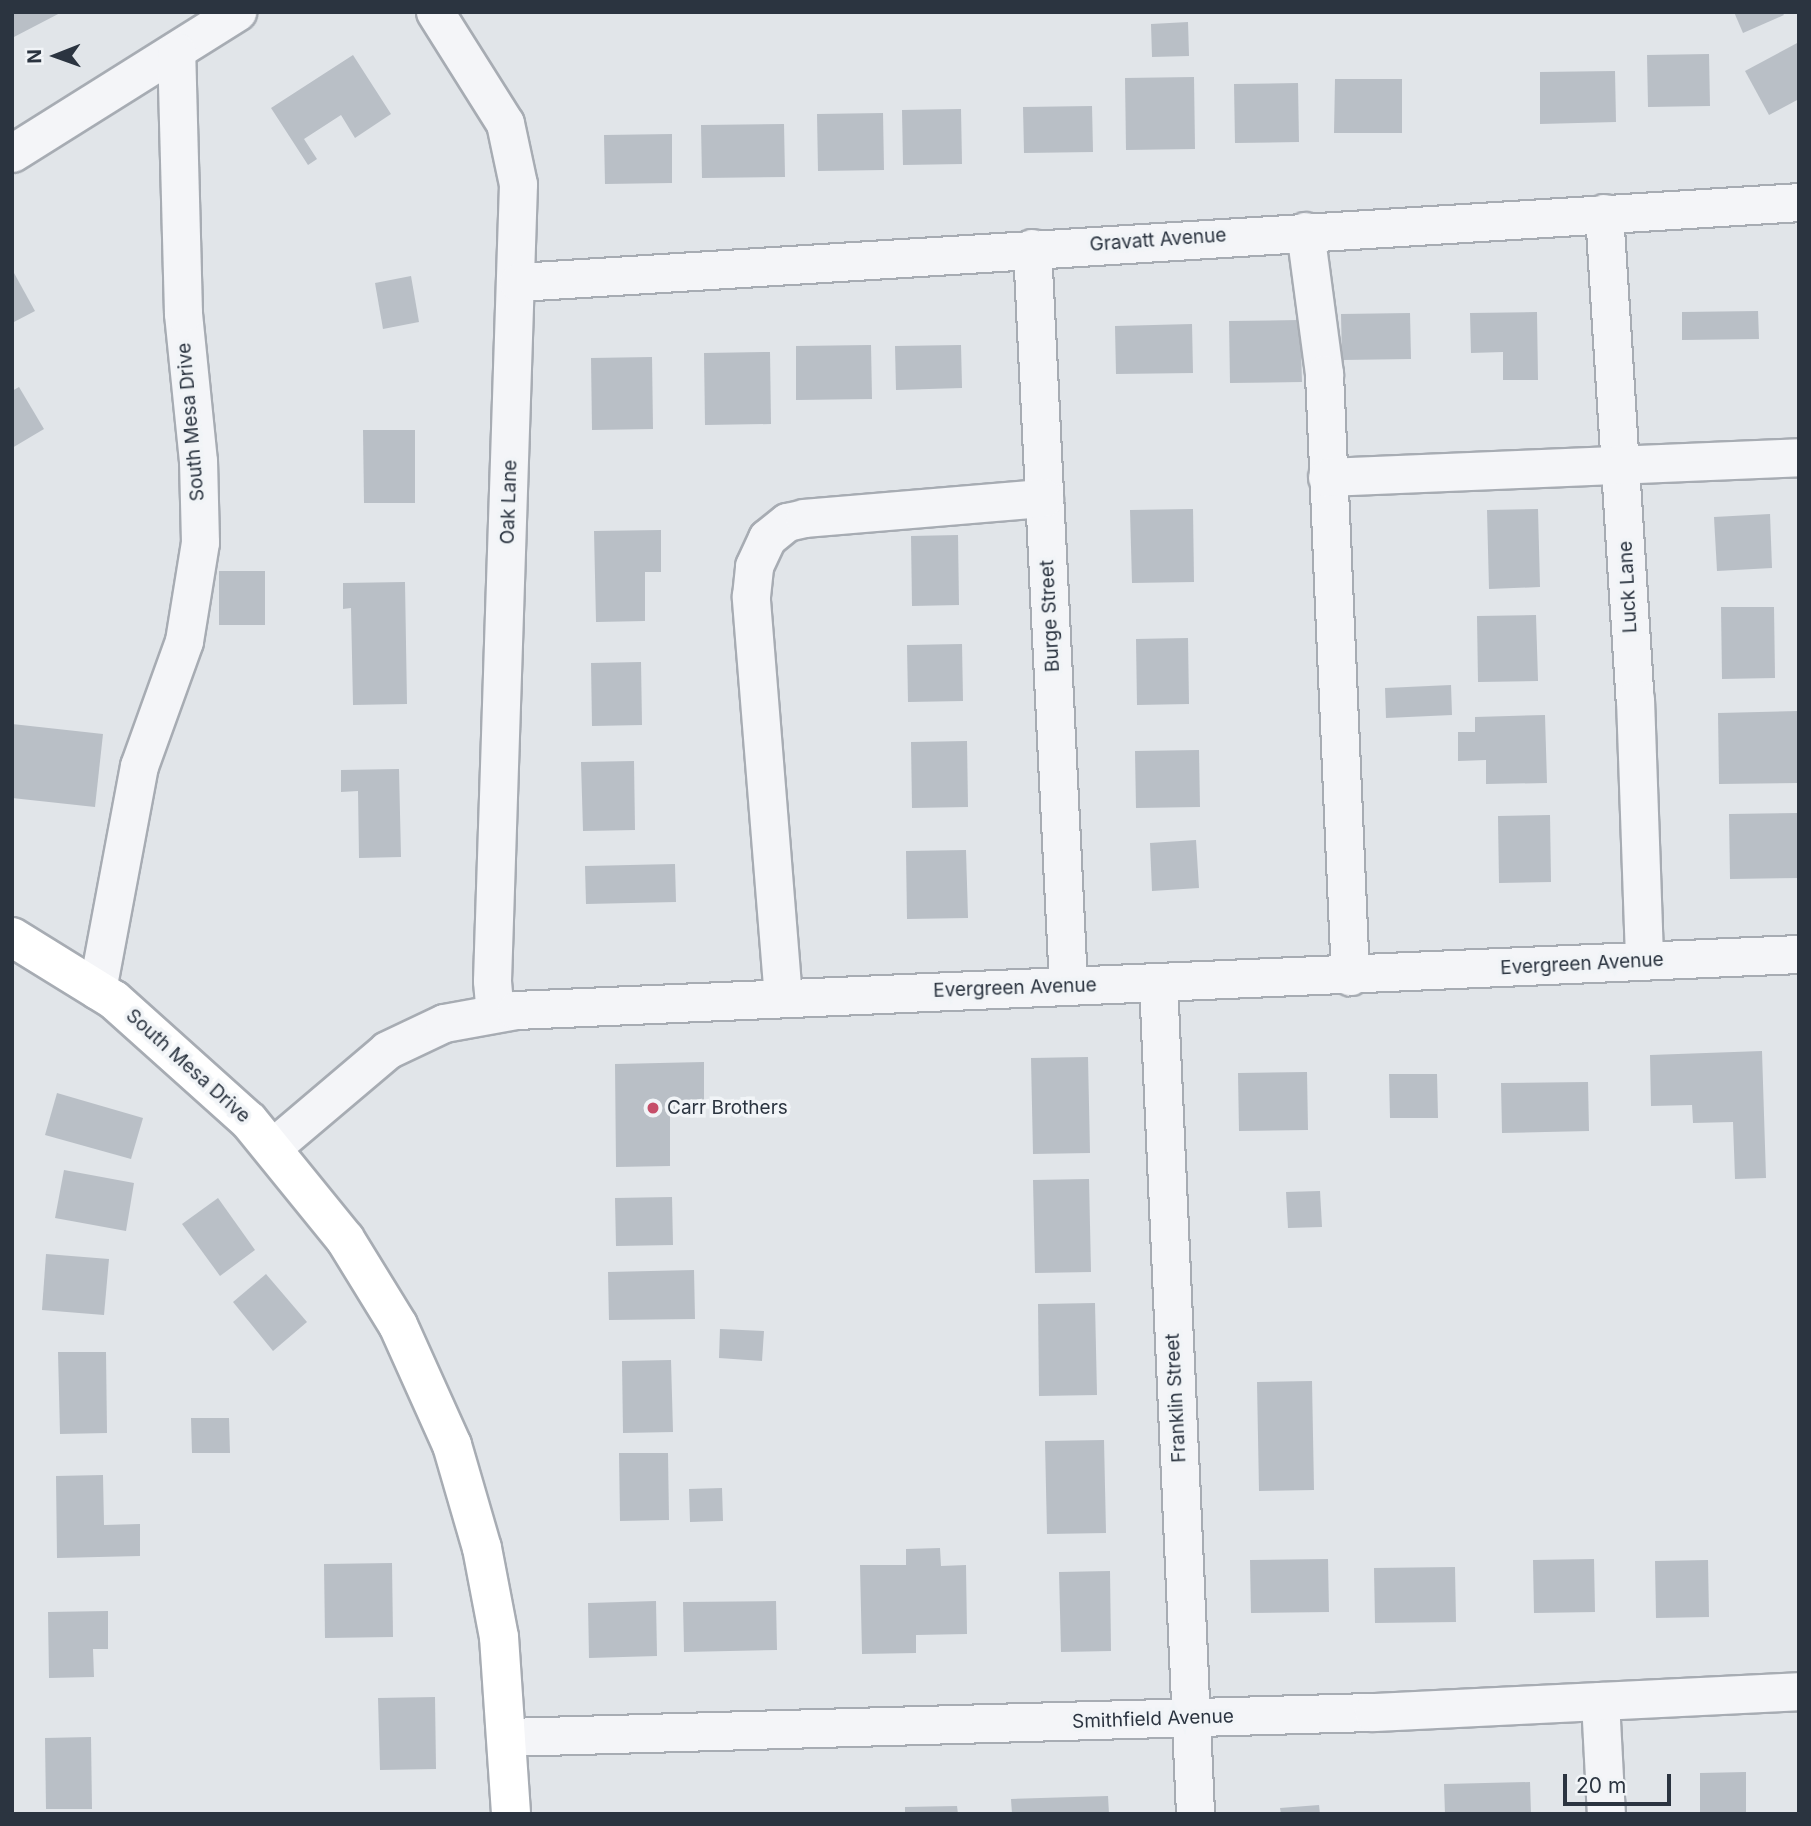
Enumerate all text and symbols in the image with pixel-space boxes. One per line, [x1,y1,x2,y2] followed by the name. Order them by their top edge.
[21,21,91,91] north arrow
[23,49,46,64] text: N
[1089,224,1227,256] street label: Gravatt Avenue
[173,342,209,502] street label: South Mesa Drive
[496,459,522,545] street label: Oak Lane
[1614,540,1642,634] street label: Luck Lane
[1036,559,1064,673] street label: Burge Street
[1500,948,1664,980] street label: Evergreen Avenue
[933,974,1097,1002] street label: Evergreen Avenue
[121,1004,255,1128] street label: South Mesa Drive
[667,1097,788,1119] place label: Carr Brothers
[645,1100,661,1116] marker: Carr Brothers
[1161,1333,1191,1463] street label: Franklin Street
[1072,1705,1234,1733] street label: Smithfield Avenue
[1566,1759,1674,1803] scale bar
[1576,1773,1626,1798] text: 20 m

